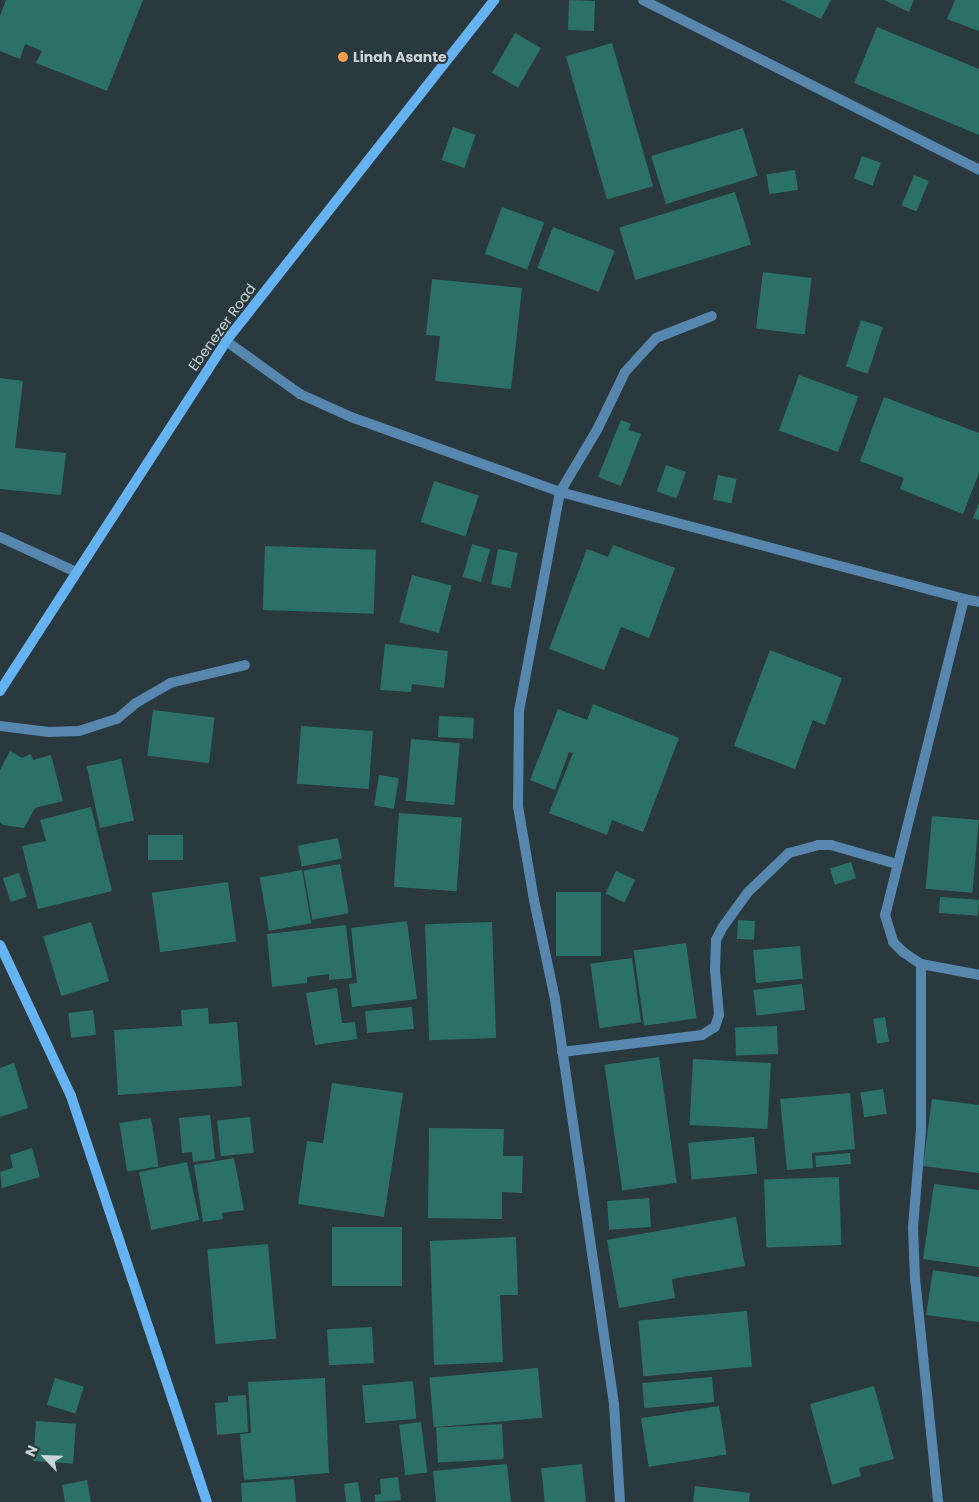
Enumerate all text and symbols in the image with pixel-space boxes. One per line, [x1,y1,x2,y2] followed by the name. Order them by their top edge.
[353,49,447,65] place label: Linah Asante
[337,51,349,63] marker: Linah Asante
[185,280,259,374] street label: Ebenezer Road
[20,1432,70,1482] north arrow
[20,1442,43,1460] text: N

